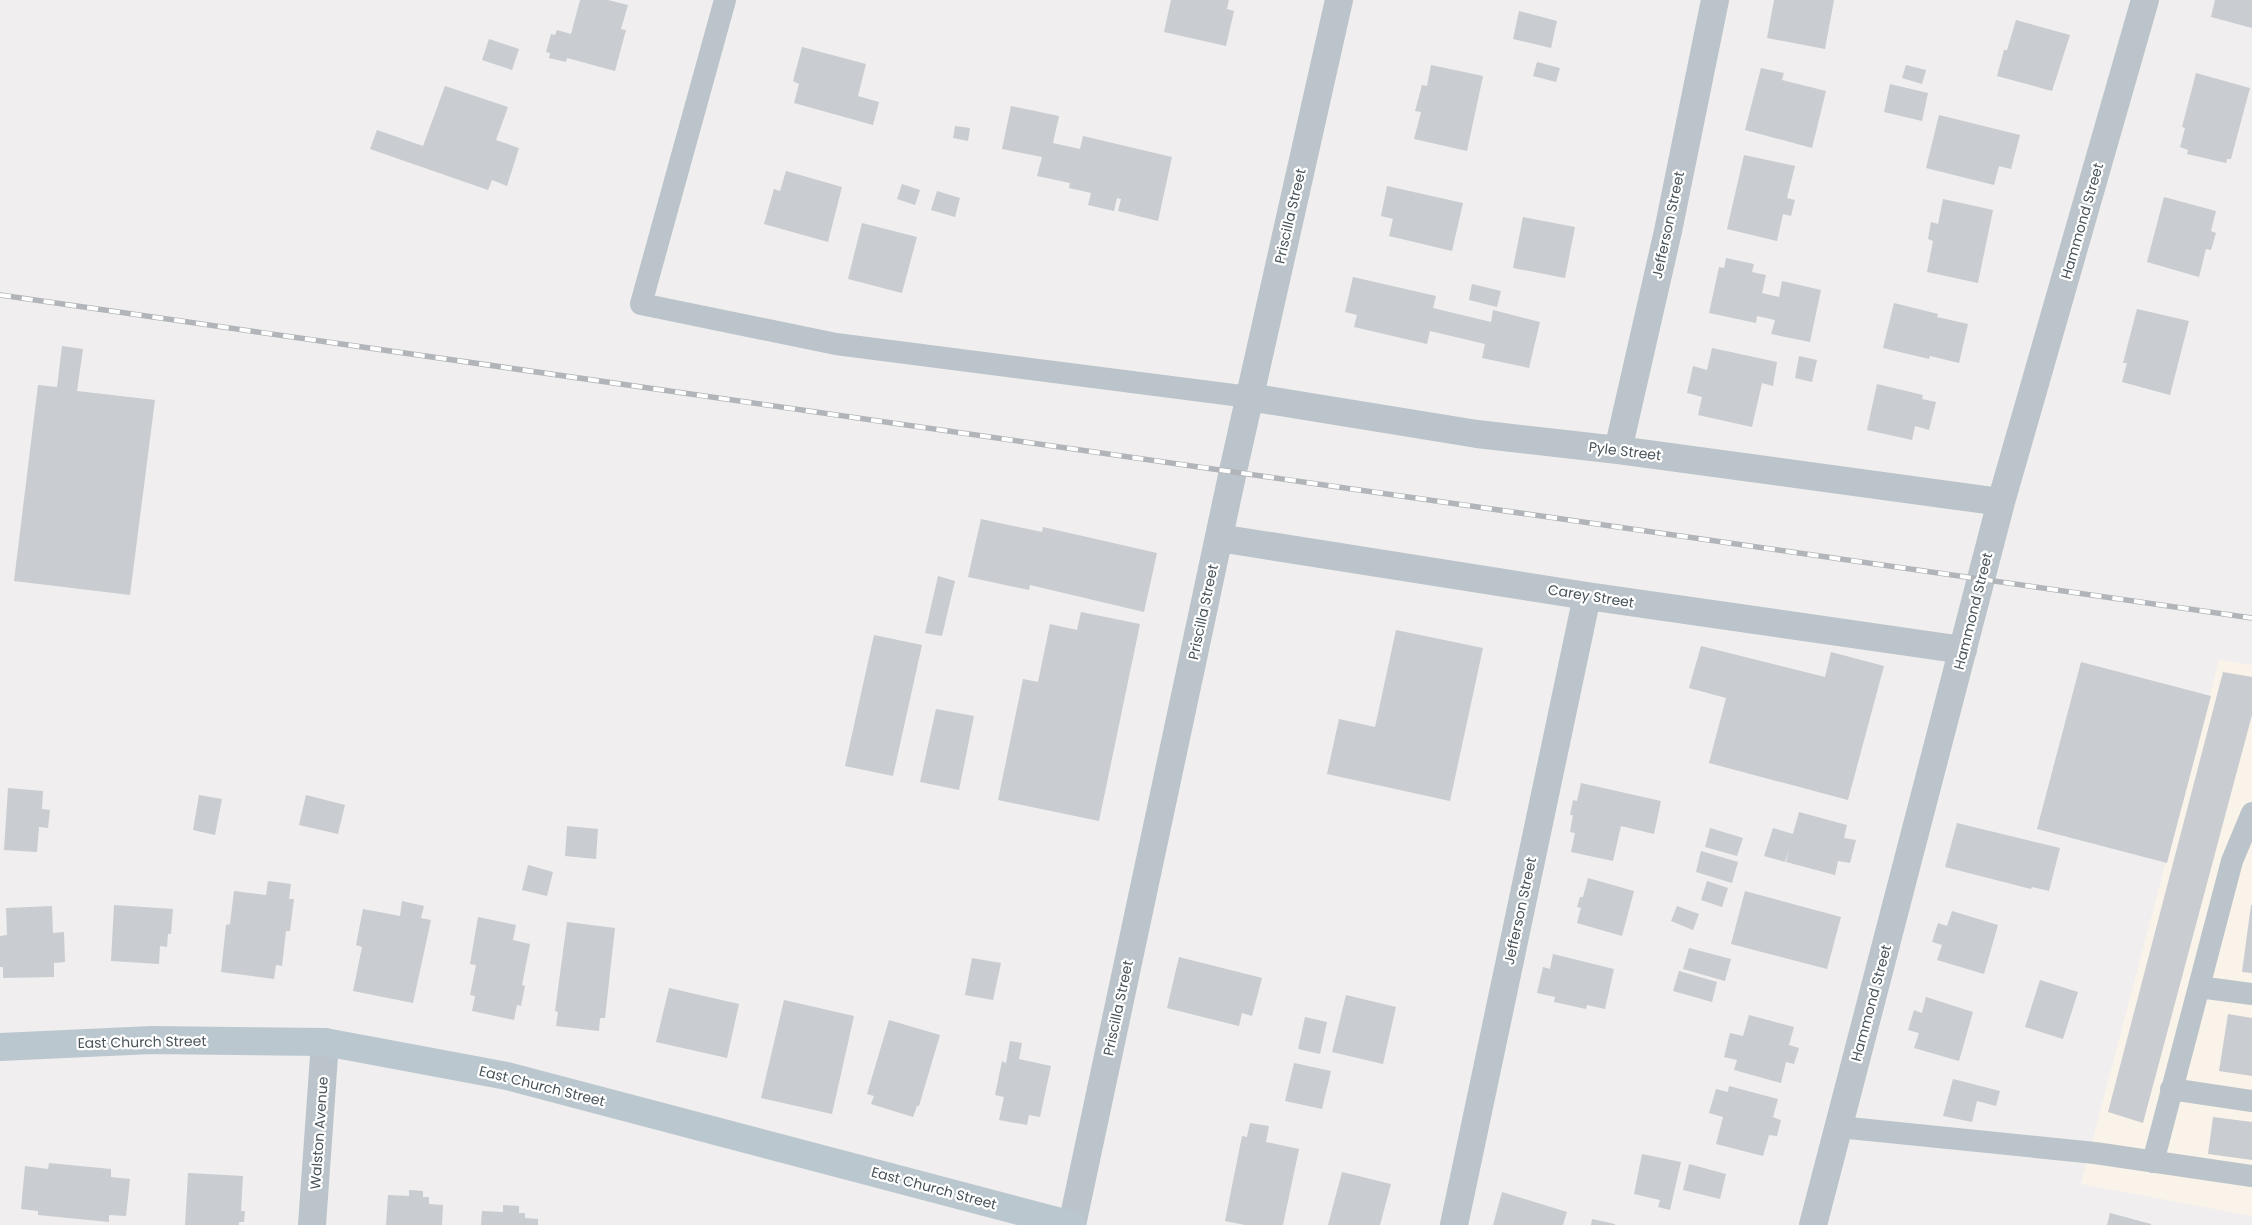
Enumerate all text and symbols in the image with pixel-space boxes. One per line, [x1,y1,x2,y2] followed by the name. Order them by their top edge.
[2056,161,2108,281] street label: Hammond Street
[1269,166,1311,266] street label: Priscilla Street
[1647,170,1689,280] street label: Jefferson Street
[1588,437,1662,465] street label: Pyle Street
[1949,550,1997,672] street label: Hammond Street
[1183,562,1223,662] street label: Priscilla Street
[1547,579,1635,613] street label: Carey Street
[1499,856,1541,966] street label: Jefferson Street
[1846,942,1896,1064] street label: Hammond Street
[1098,958,1138,1058] street label: Priscilla Street
[77,1031,207,1053] street label: East Church Street
[477,1061,607,1111] street label: East Church Street
[305,1076,333,1190] street label: Walston Avenue
[869,1162,999,1214] street label: East Church Street

